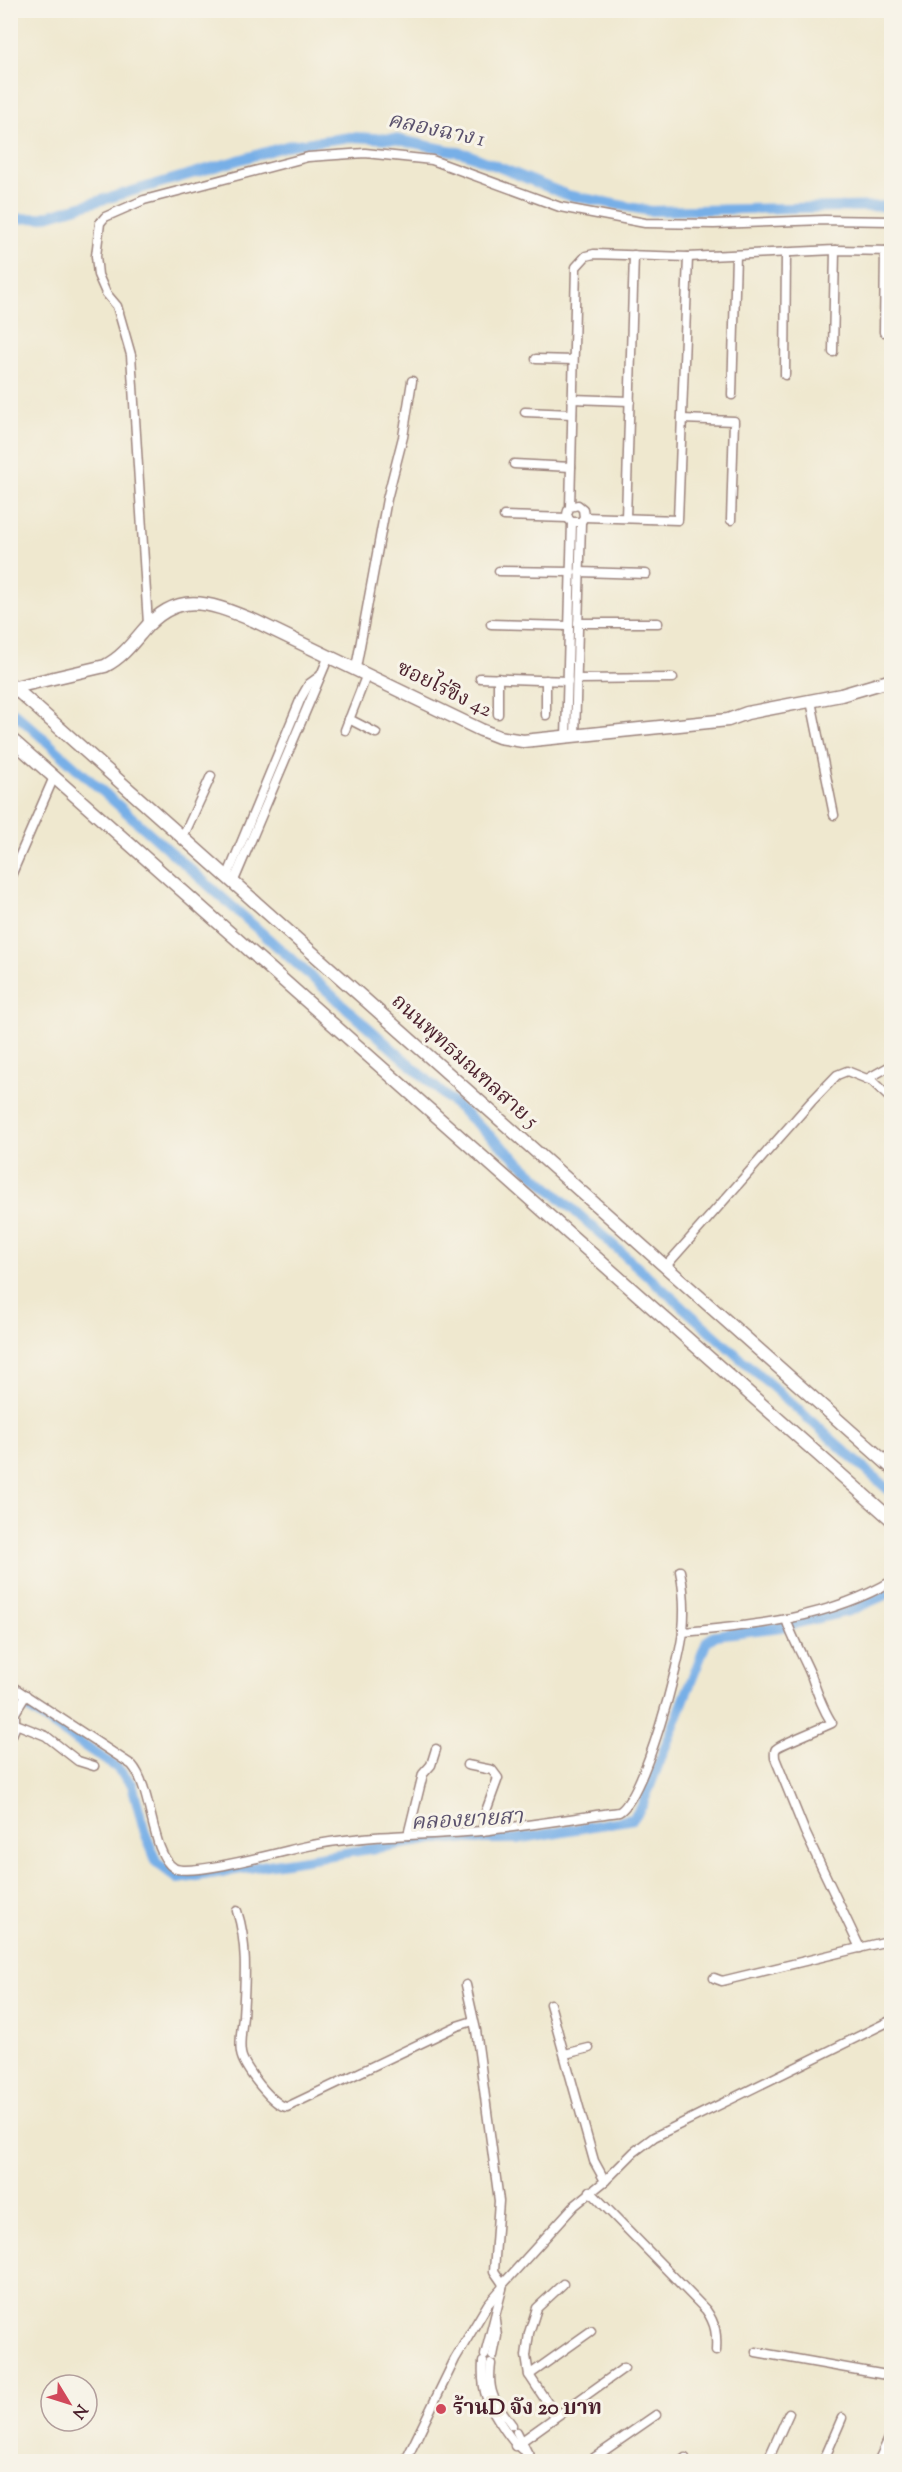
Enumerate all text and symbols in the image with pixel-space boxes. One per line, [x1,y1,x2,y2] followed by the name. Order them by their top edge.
[384,105,488,157] water label: คลองฉาง 1
[391,652,498,726] street label: ซอยไร่ขิง 42
[384,988,544,1136] street label: ถนนพุทธมณฑลสาย 5
[410,1802,525,1840] water label: คลองยายสา
[39,2373,99,2433] north arrow
[453,2394,602,2424] place label: ร้านD จัง 20 บาท
[66,2399,92,2423] text: N
[434,2402,448,2416] marker: ร้านD จัง 20 บาท

